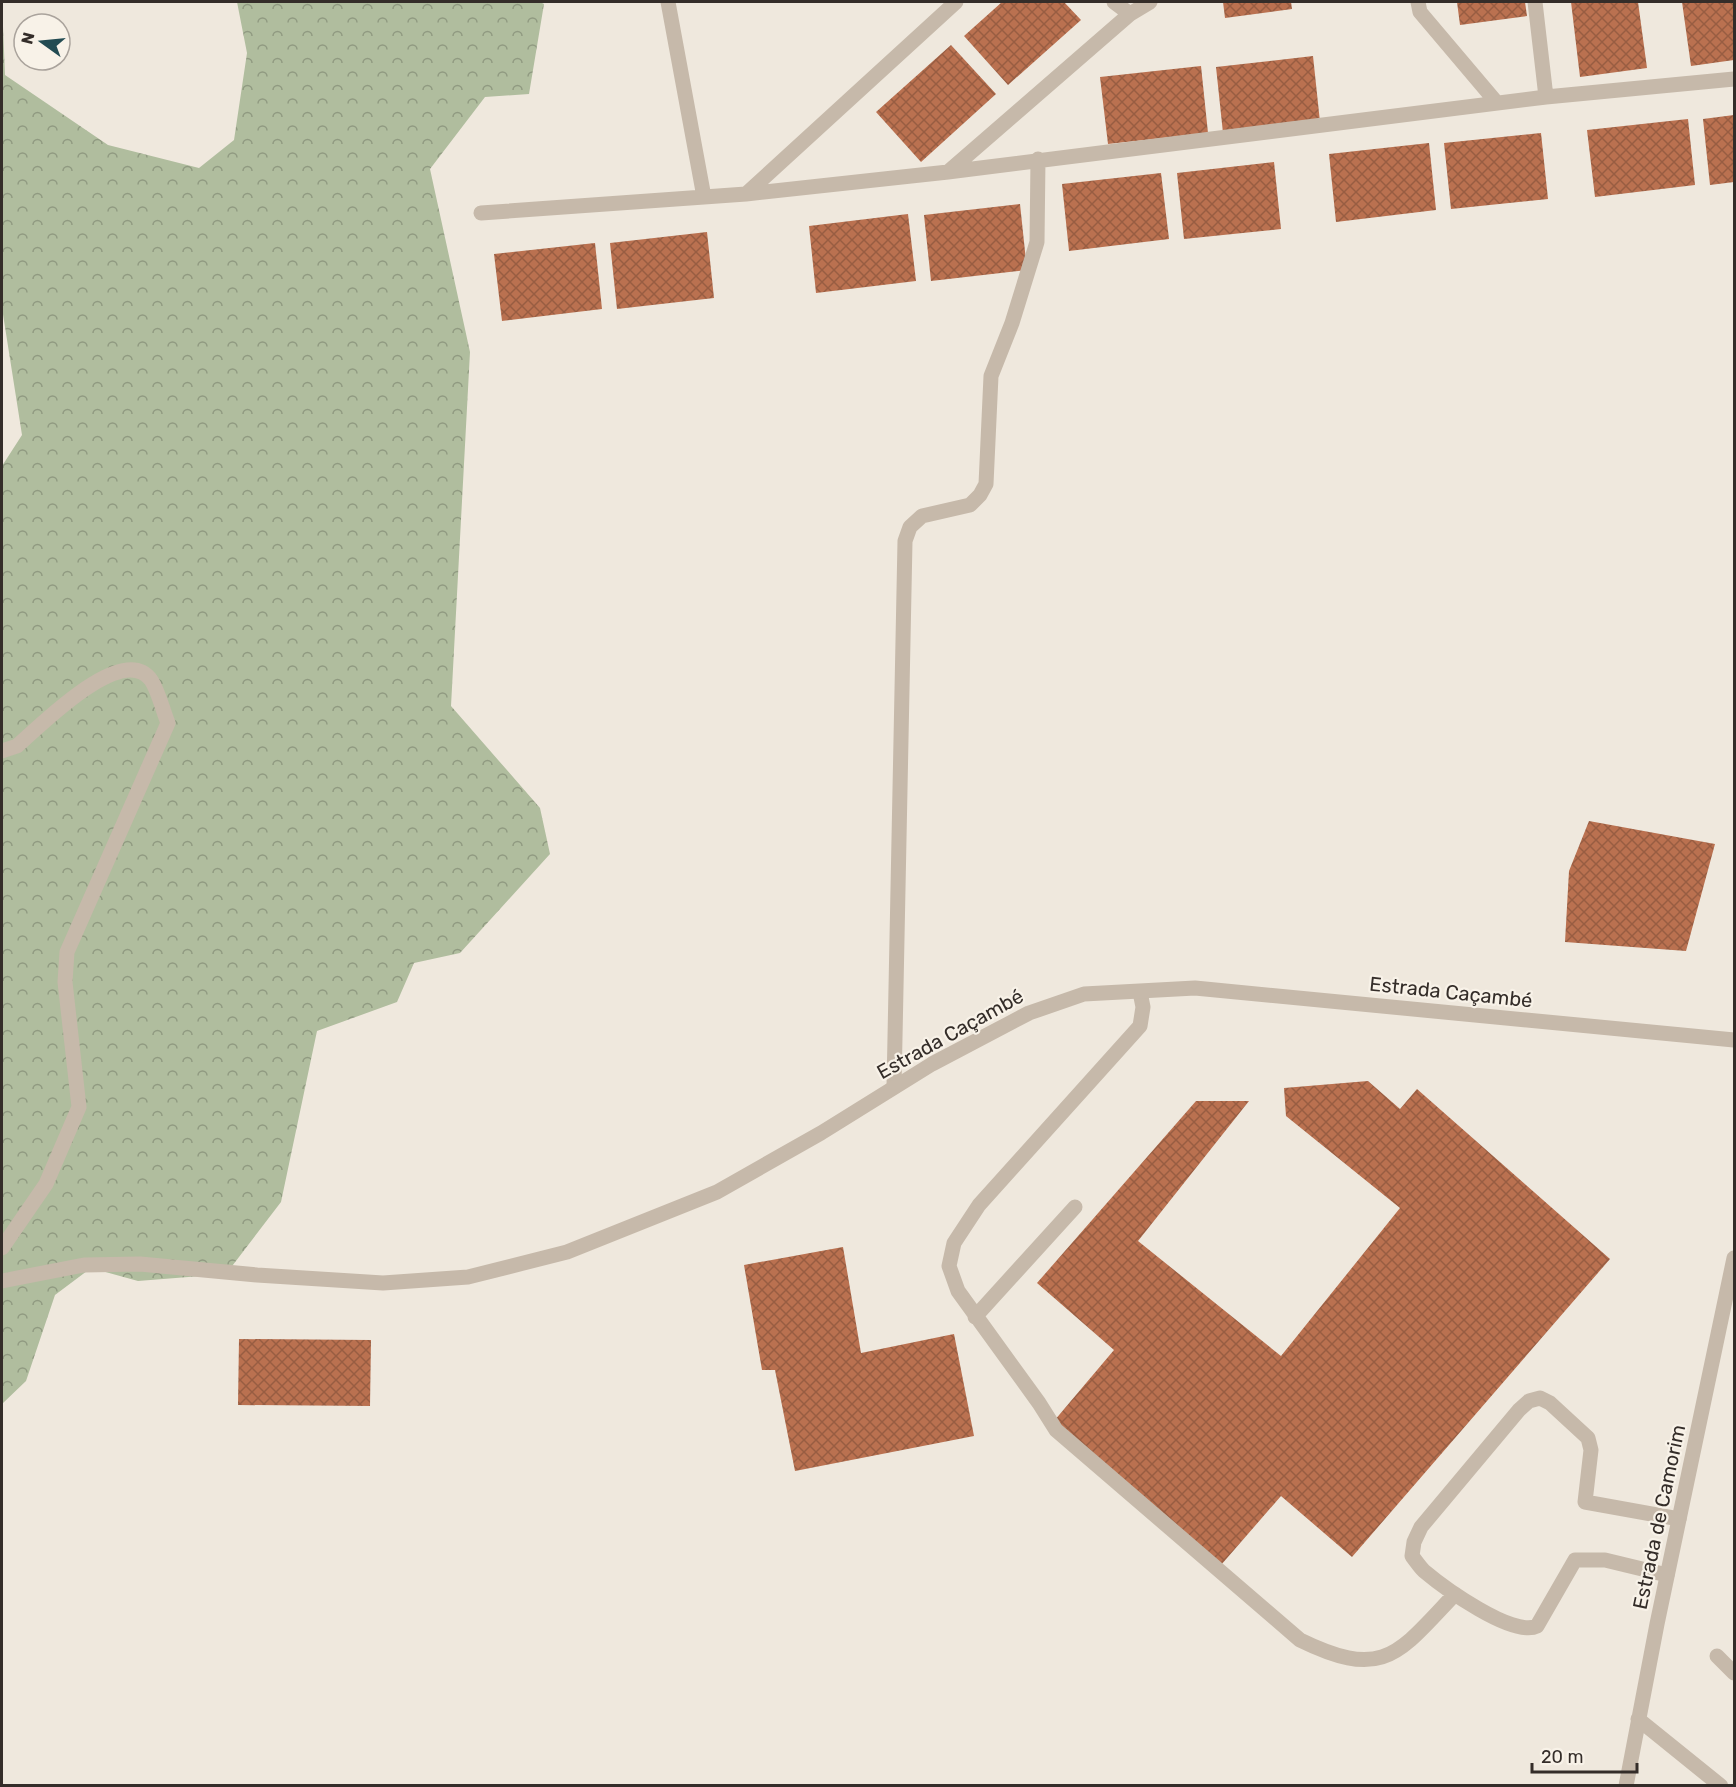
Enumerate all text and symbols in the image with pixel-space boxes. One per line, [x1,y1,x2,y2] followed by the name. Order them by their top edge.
[12,12,72,72] north arrow
[17,30,39,46] text: N
[1368,972,1534,1012] street label: Estrada Caçambé
[873,984,1027,1084] street label: Estrada Caçambé
[1628,1422,1690,1612] street label: Estrada de Camorim
[1532,1736,1637,1774] scale bar
[1541,1746,1583,1768] text: 20 m

